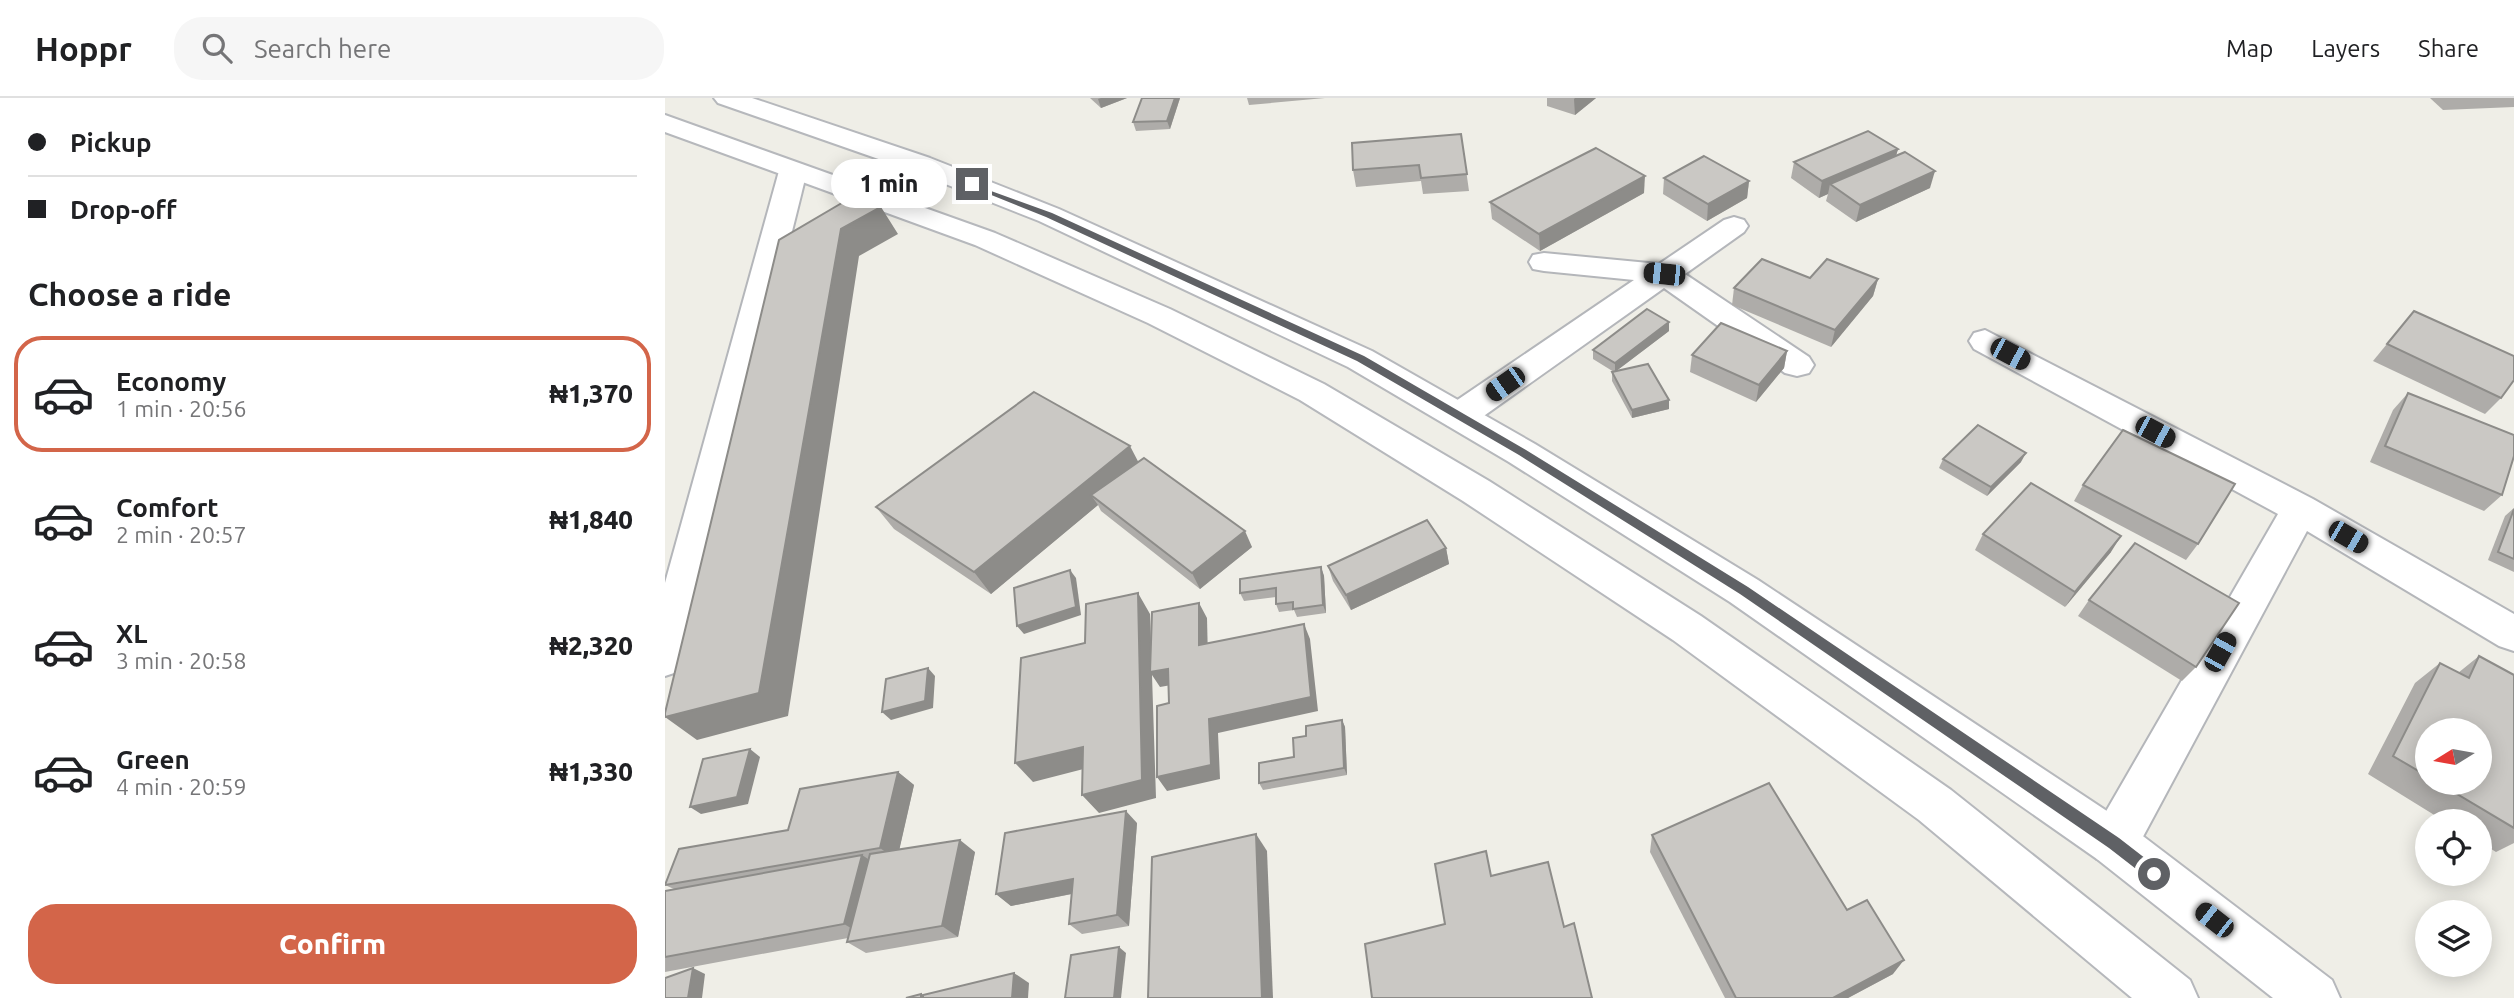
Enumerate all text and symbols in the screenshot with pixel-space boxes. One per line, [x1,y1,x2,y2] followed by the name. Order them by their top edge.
[174,17,664,80] search box
[198,29,236,67] icon: search
[35,30,132,67] text: Hoppr
[254,34,391,63] text: Search here
[2226,35,2273,62] text: Map
[2311,35,2380,62] text: Layers
[2418,35,2479,62] text: Share
[70,128,152,157] text: Pickup
[832,160,947,208] callout: 1 min
[956,168,988,200] route end
[860,171,918,196] text: 1 min
[70,195,177,224] text: Drop-off
[1643,261,1686,287] car
[28,276,231,312] text: Choose a ride
[1987,335,2034,373] car
[32,363,95,426] icon: car
[1482,363,1529,405] car
[116,367,226,396] text: Economy
[549,379,633,408] text: ₦1,370
[116,396,247,421] text: 1 min · 20:56
[2132,413,2179,451] car
[32,489,95,552] icon: car
[116,493,219,522] text: Comfort
[549,505,633,534] text: ₦1,840
[2325,517,2372,557] car
[116,522,247,547] text: 2 min · 20:57
[32,615,95,678] icon: car
[116,619,147,648] text: XL
[2201,629,2240,675] car
[549,631,633,660] text: ₦2,320
[116,648,247,673] text: 3 min · 20:58
[2415,718,2492,794] north arrow
[2415,718,2492,977] map controls
[32,741,95,804] icon: car
[116,745,190,774] text: Green
[549,757,633,786] text: ₦1,330
[116,774,247,799] text: 4 min · 20:59
[2415,809,2492,886] button: locate
[2138,858,2170,890] route start
[2191,899,2238,941] car
[2415,900,2492,977] button: layers
[28,904,637,984] button: Confirm

